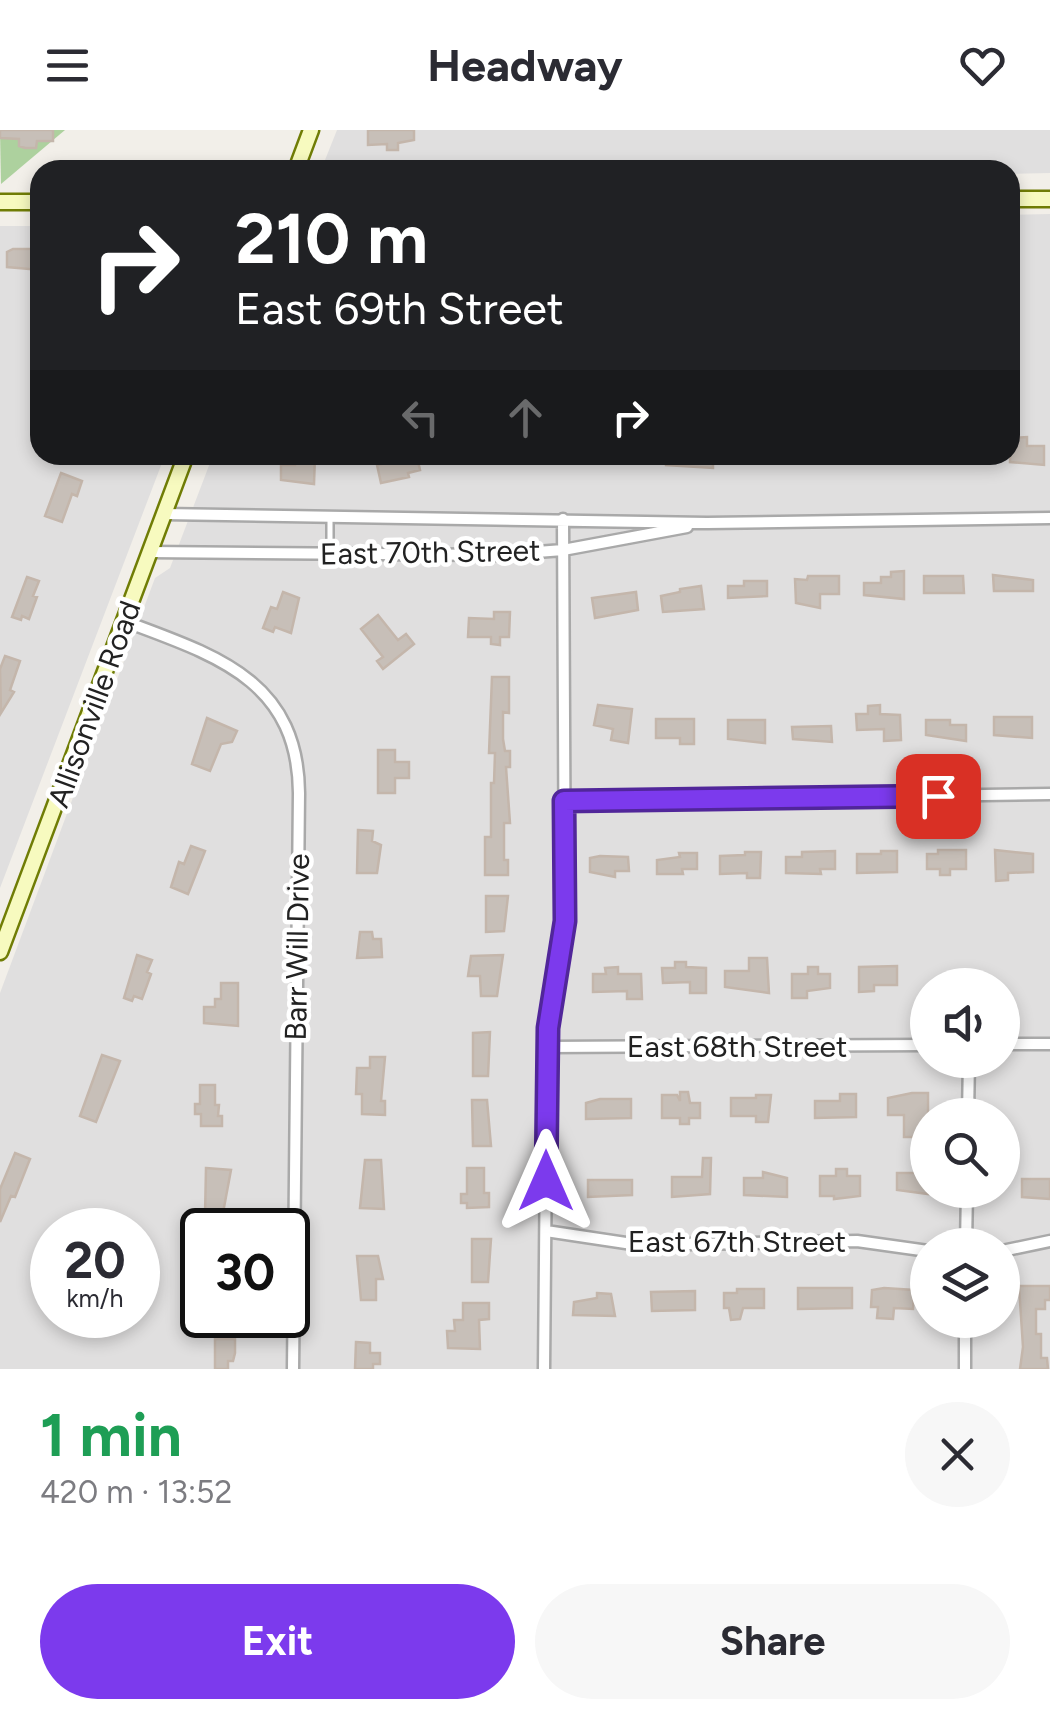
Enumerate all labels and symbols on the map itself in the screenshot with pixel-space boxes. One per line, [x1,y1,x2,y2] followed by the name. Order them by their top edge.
[319,532,541,572] street label: East 70th Street
[40,596,148,812] street label: Allisonville Road
[896,754,981,839] pin
[277,853,317,1041] street label: Barr Will Drive
[627,1028,847,1065] street label: East 68th Street
[494,1129,598,1233] position arrow
[180,1208,310,1338] speed limit sign: 30
[628,1223,846,1260] street label: East 67th Street

